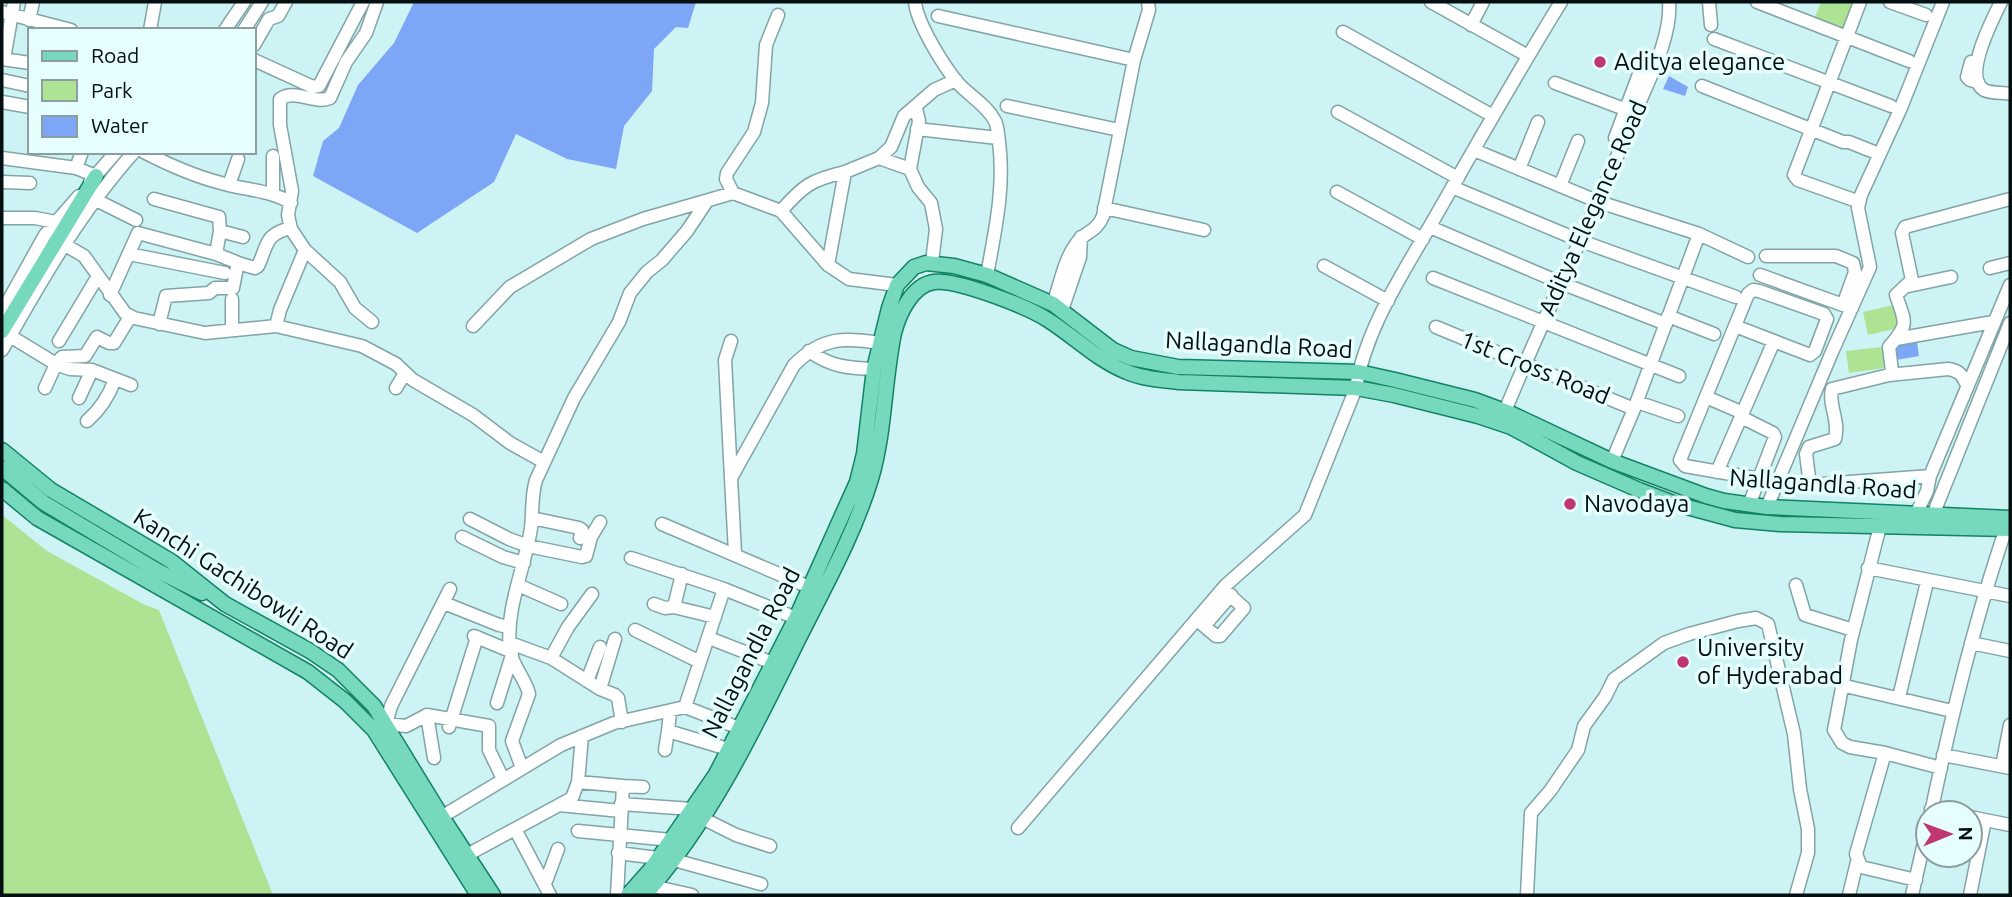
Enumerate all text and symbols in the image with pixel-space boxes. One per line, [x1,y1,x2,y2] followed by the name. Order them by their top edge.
[28,28,256,154] legend
[91,43,139,67] text: Road
[1614,48,1785,75] place label: Aditya elegance
[1592,54,1608,70] marker: Aditya elegance
[91,78,133,102] text: Park
[1533,96,1652,319] street label: Aditya Elegance Road
[91,113,149,137] text: Water
[1457,325,1614,410] street label: 1st Cross Road
[1165,326,1354,363] street label: Nallagandla Road
[1728,463,1918,504] street label: Nallagandla Road
[1584,490,1689,517] place label: Navodaya
[1562,496,1578,512] marker: Navodaya
[129,503,358,664] street label: Kanchi Gachibowli Road
[696,563,805,743] street label: Nallagandla Road
[1697,634,1843,689] place label: University of Hyderabad
[1675,654,1691,670] marker: University of Hyderabad
[1914,799,1984,869] north arrow
[1955,826,1977,841] text: N

